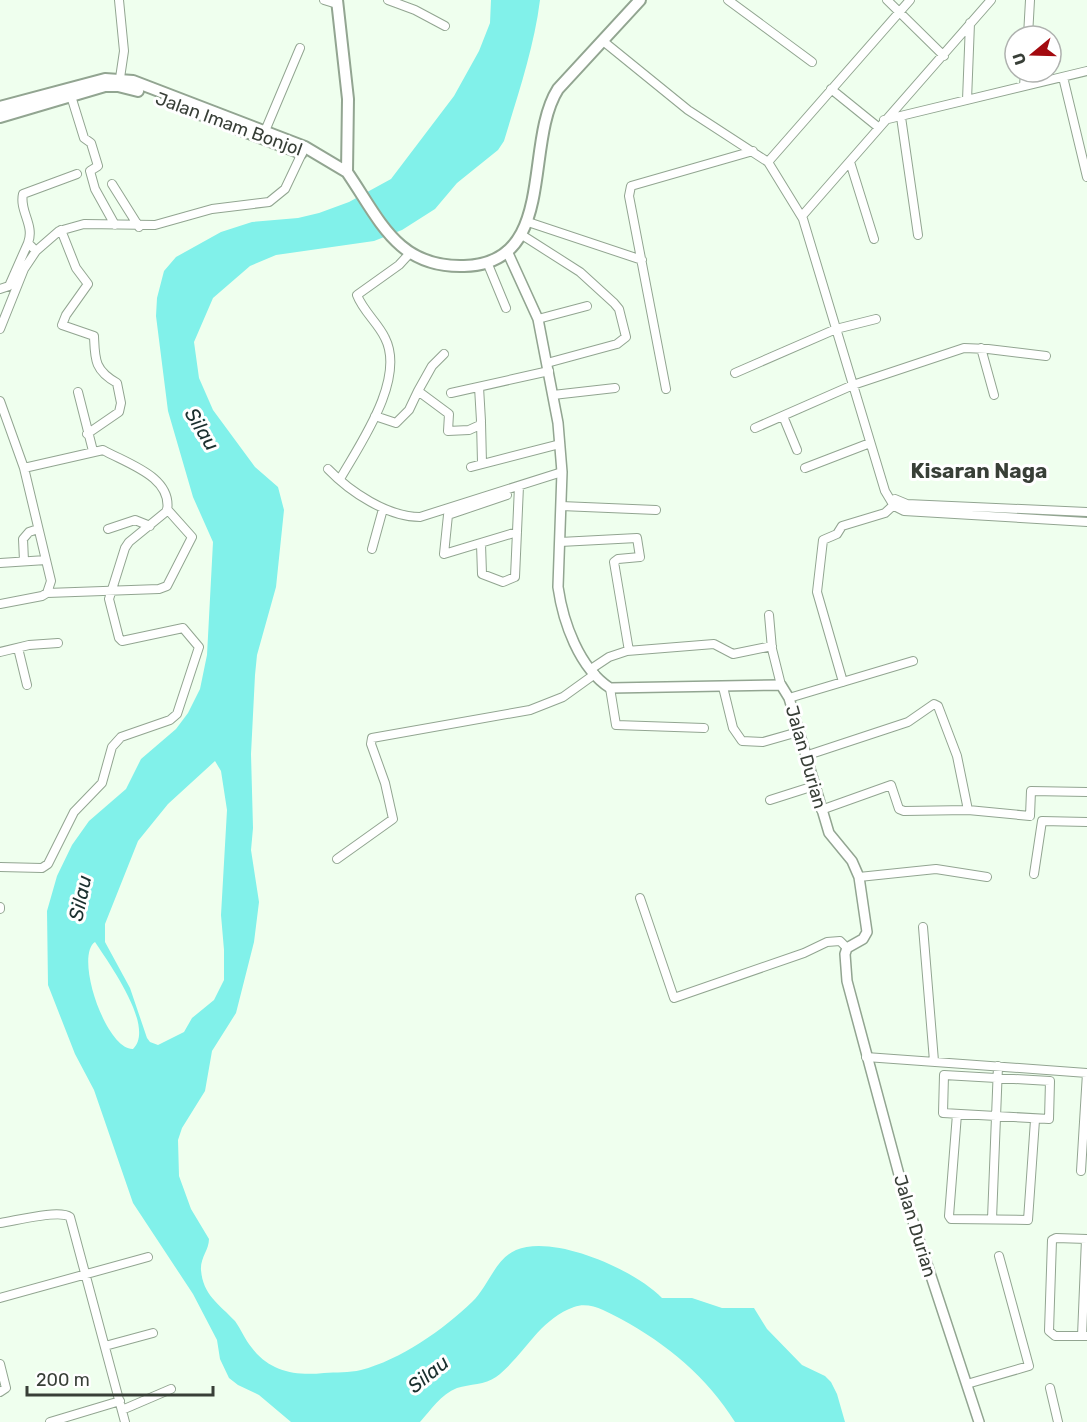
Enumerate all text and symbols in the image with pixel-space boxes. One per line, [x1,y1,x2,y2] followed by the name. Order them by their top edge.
[1003,24,1063,84] north arrow
[1008,50,1030,67] text: U
[153,87,305,161] street label: Jalan Imam Bonjol
[180,403,224,455] water label: Silau
[911,458,1047,483] district label: Kisaran Naga
[781,703,831,811] street label: Jalan Durian
[63,873,97,923] water label: Silau
[889,1172,941,1280] street label: Jalan Durian
[403,1350,453,1398] water label: Silau
[27,1359,213,1397] scale bar
[36,1369,90,1391] text: 200 m

